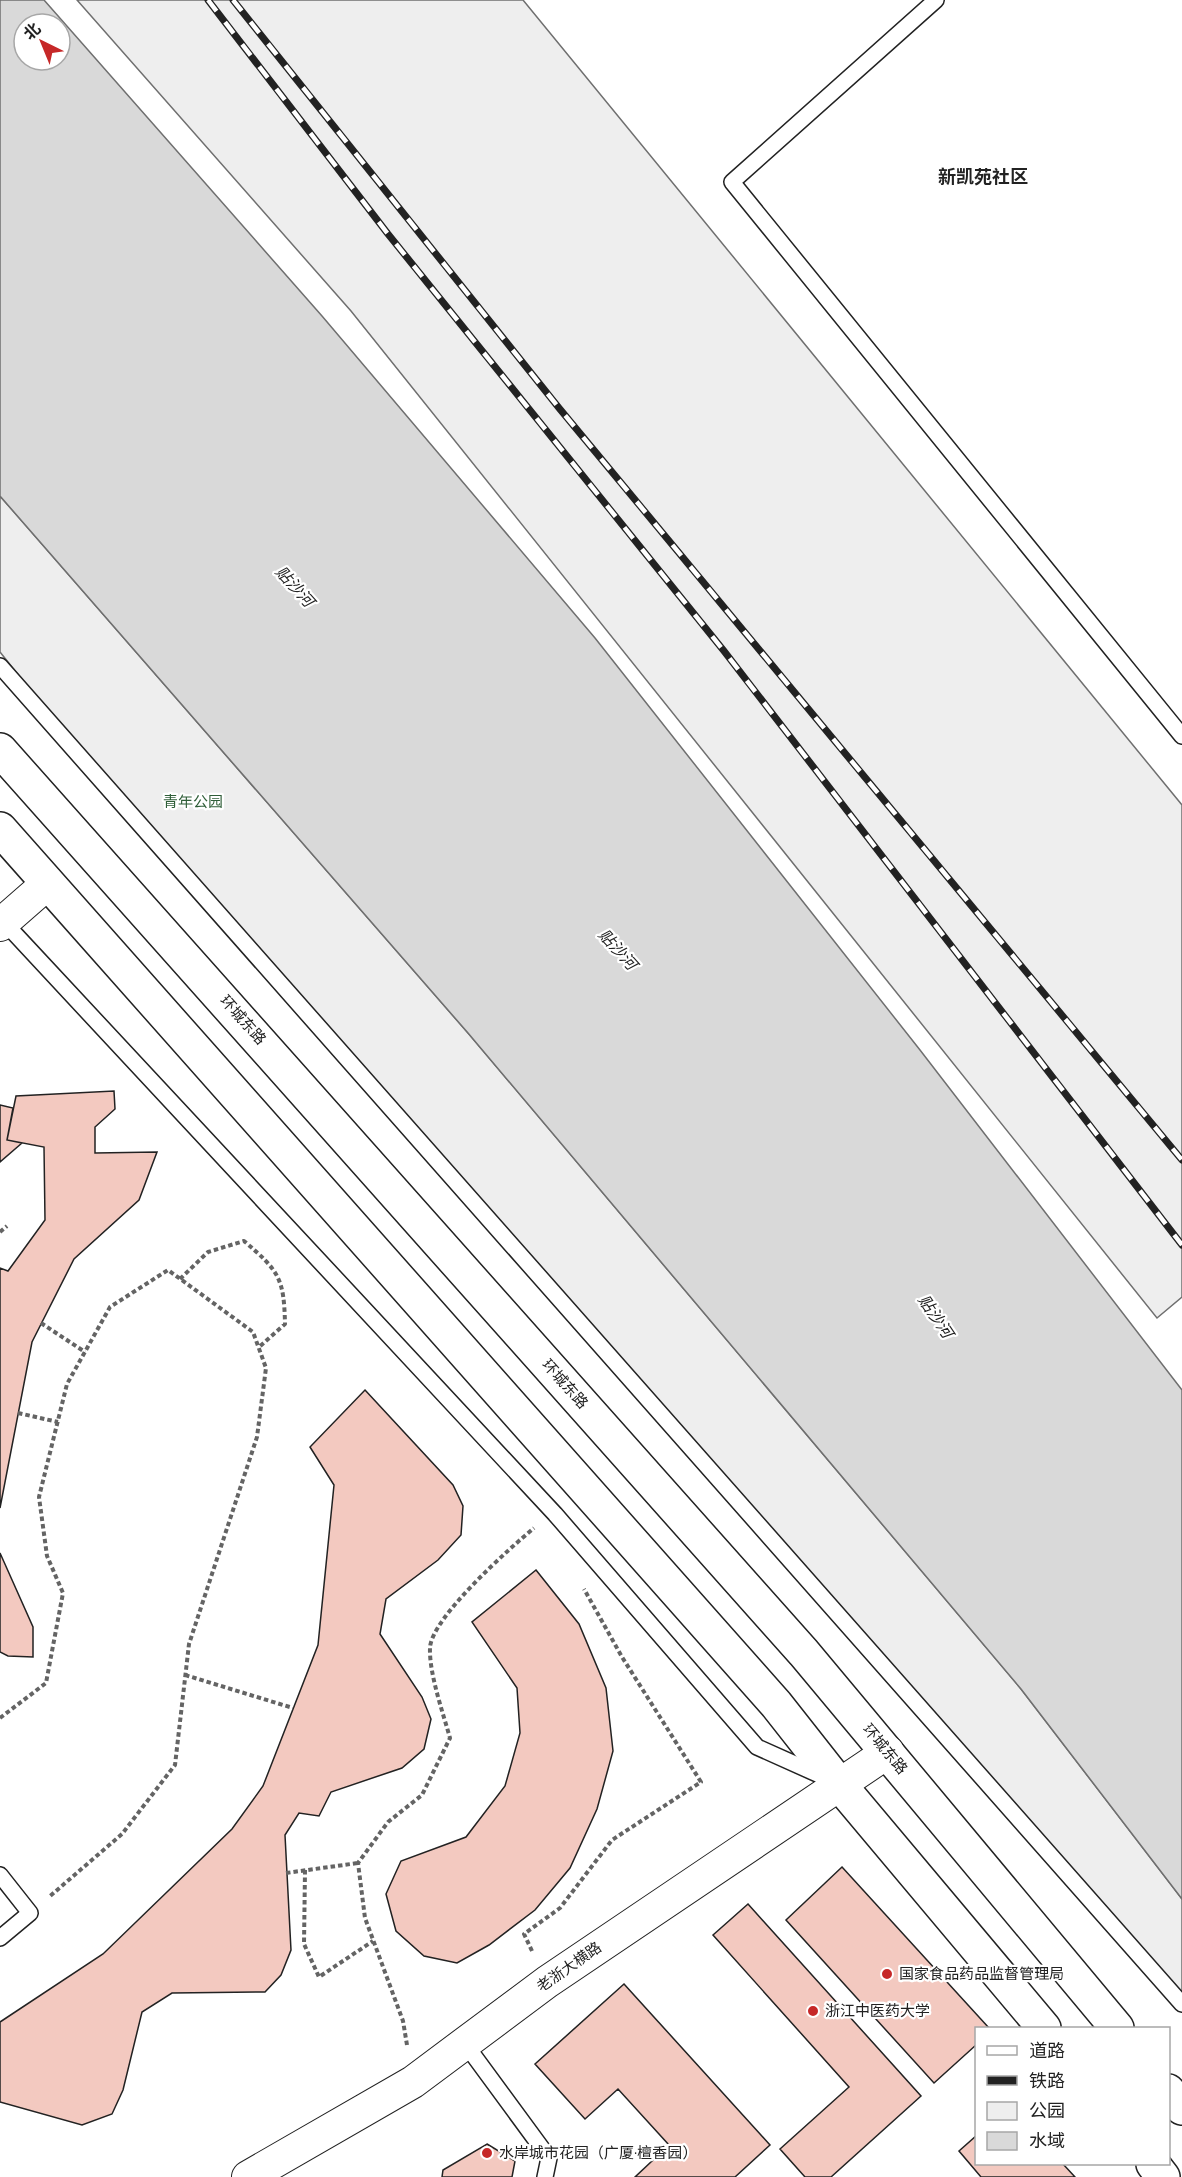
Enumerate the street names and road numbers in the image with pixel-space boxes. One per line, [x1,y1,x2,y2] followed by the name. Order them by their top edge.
[216,991,271,1048] street label: 环城东路
[538,1355,593,1412] street label: 环城东路
[859,1720,912,1778] street label: 环城东路
[533,1937,605,1996] street label: 老浙大横路

